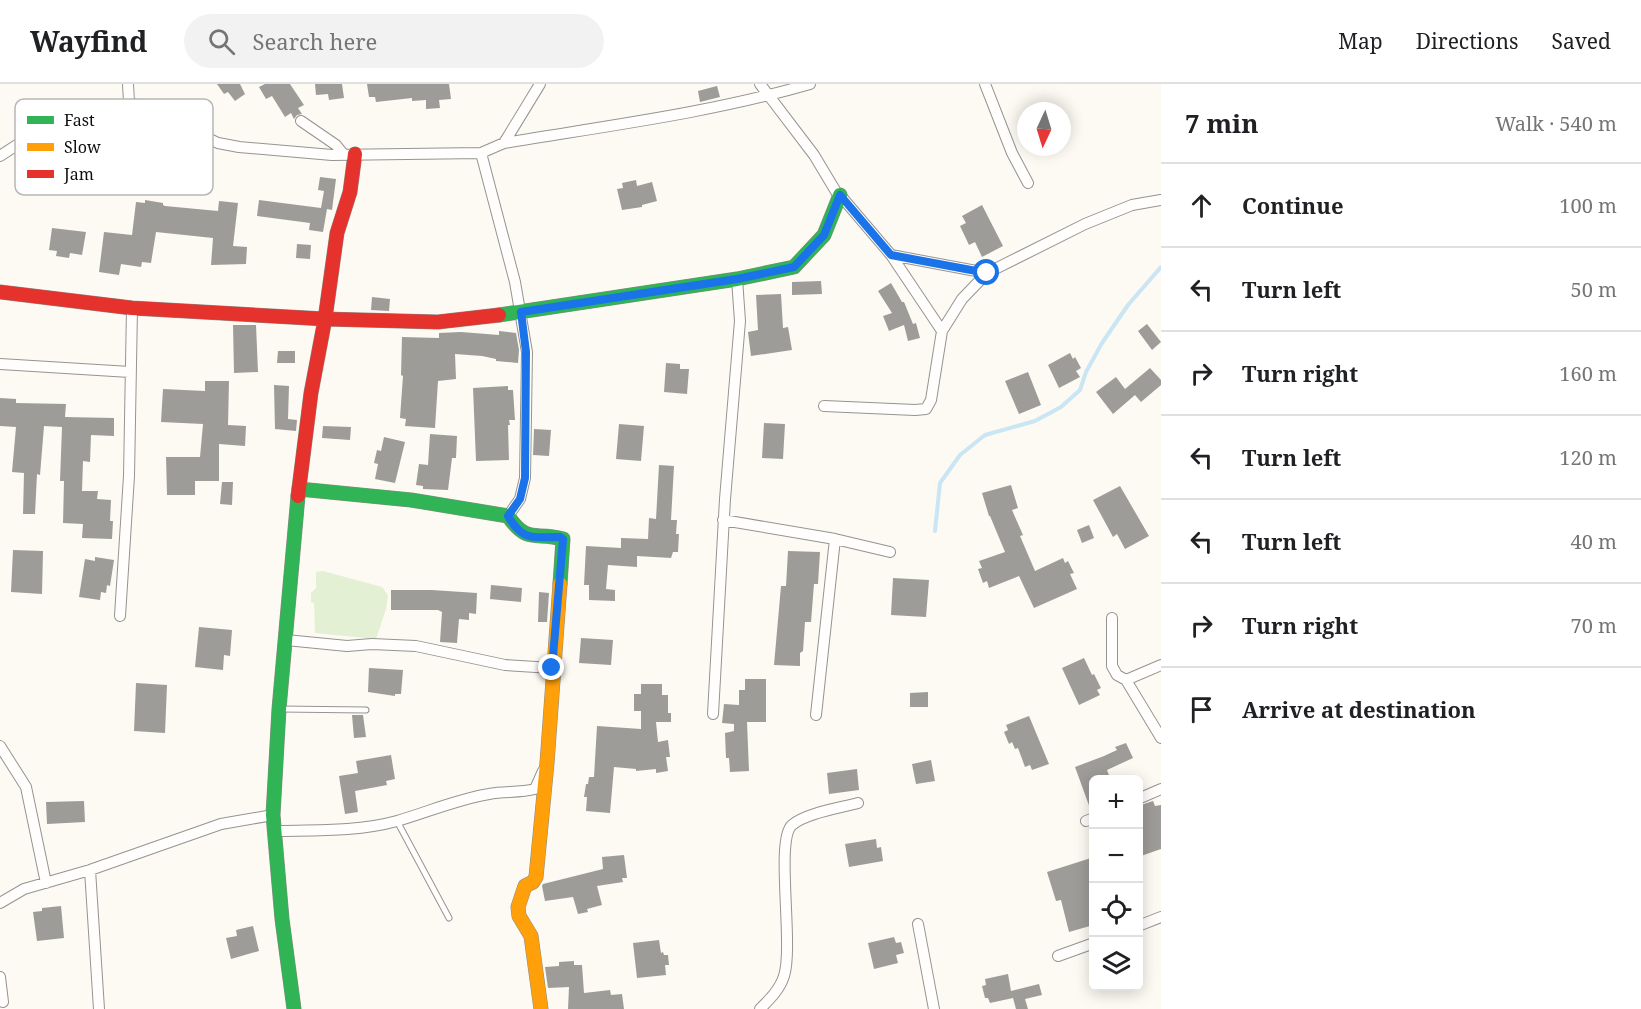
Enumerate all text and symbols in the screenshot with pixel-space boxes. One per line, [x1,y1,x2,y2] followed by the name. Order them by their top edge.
[184,14,604,68] search box
[30,22,148,60] text: Wayfind
[205,25,238,58] icon: search
[253,26,377,56] text: Search here
[1338,27,1383,55] text: Map
[1416,27,1518,55] text: Directions
[1551,27,1611,55] text: Saved
[15,99,213,195] legend
[1017,102,1071,156] north arrow
[1185,105,1259,141] text: 7 min
[64,109,95,131] text: Fast
[1495,110,1617,137] text: Walk · 540 m
[64,136,101,158] text: Slow
[63,163,94,185] text: Jam
[1185,189,1218,222] icon: ahead
[1242,190,1344,220] text: Continue
[1559,192,1617,219] text: 100 m
[973,259,999,285] route start
[1185,273,1218,306] icon: left
[1242,274,1341,304] text: Turn left
[1571,276,1617,303] text: 50 m
[1185,357,1218,390] icon: right
[1242,358,1358,388] text: Turn right
[1559,360,1617,387] text: 160 m
[1185,441,1218,474] icon: left
[1242,442,1341,472] text: Turn left
[1559,444,1617,471] text: 120 m
[1185,525,1218,558] icon: left
[1242,526,1341,556] text: Turn left
[1571,528,1617,555] text: 40 m
[1185,609,1218,642] icon: right
[1242,610,1358,640] text: Turn right
[1571,612,1617,639] text: 70 m
[538,654,564,680] route end
[1185,693,1218,726] icon: arrive
[1242,694,1476,724] text: Arrive at destination
[1089,775,1143,991] map controls
[1089,775,1143,829] button: +
[1089,829,1143,883] button: −
[1089,883,1143,937] button: locate
[1089,937,1143,991] button: layers

